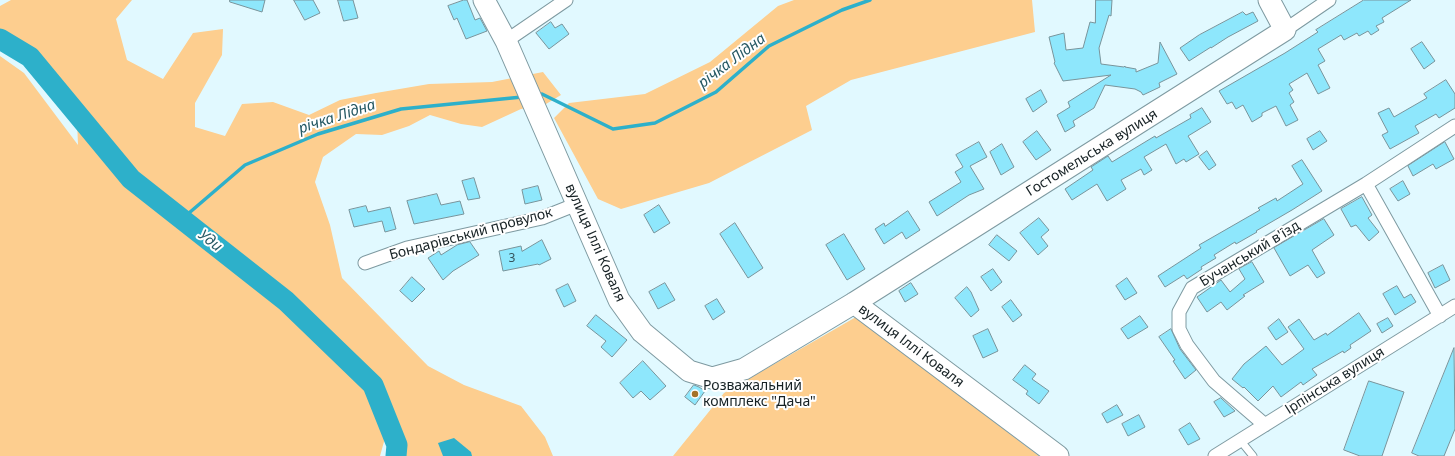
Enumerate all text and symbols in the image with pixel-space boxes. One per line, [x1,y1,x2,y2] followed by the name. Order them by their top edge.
[695,30,769,92] water label: річка Лідна
[296,96,378,138] water label: річка Лідна
[1023,106,1161,200] street label: Гостомельська вулиця
[561,181,629,305] street label: вулиця Іллі Коваля
[388,204,554,264] street label: Бондарівський провулок
[1197,218,1303,290] street label: Бучанський в'їзд
[195,226,225,256] water label: Уди
[509,252,515,266] house number: 3
[855,301,967,391] street label: вулиця Іллі Коваля
[1282,344,1388,418] street label: Ірпінська вулиця
[703,378,816,410] place label: Розважальний комплекс "Дача"
[690,389,700,399] marker: Розважальний комплекс "Дача"

